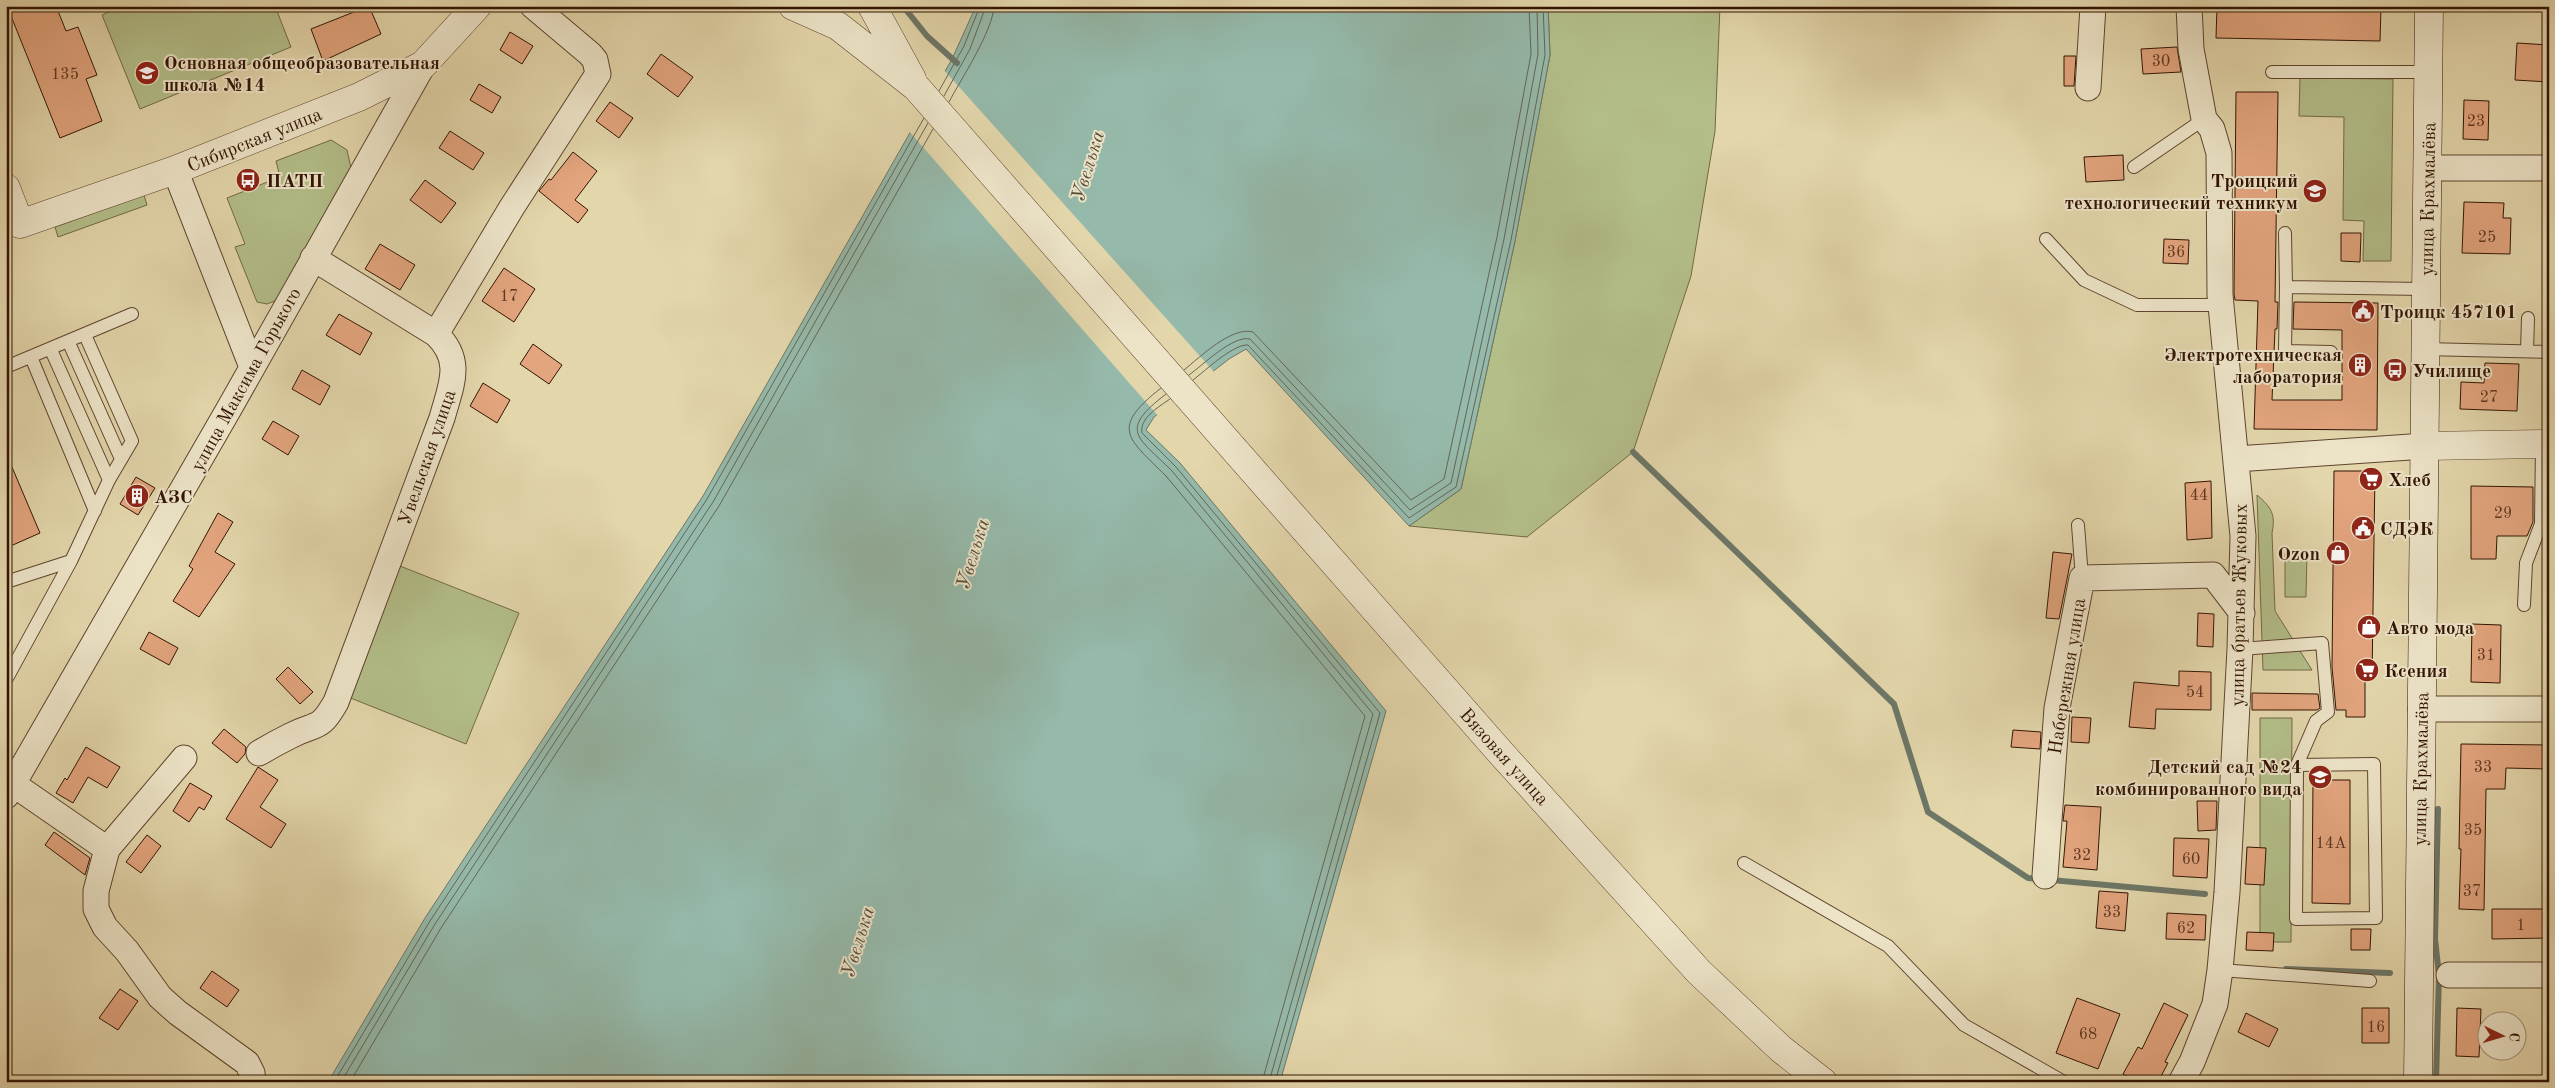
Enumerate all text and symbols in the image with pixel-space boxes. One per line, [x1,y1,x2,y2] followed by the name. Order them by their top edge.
[2152,54,2170,70] house number: 30
[164,55,440,96] place label: Основная общеобразовательная школа №14
[134,60,160,86] school or university icon: Основная общеобразовательная школа №14
[51,67,79,83] house number: 135
[185,105,326,177] street label: Сибирская улица
[2467,114,2485,130] house number: 23
[2419,121,2440,276] street label: улица Крахмалёва
[1069,128,1109,205] water label: Увелька
[235,167,261,193] bus stop icon: ПАТП
[266,173,323,192] place label: ПАТП
[2065,173,2298,214] place label: Троицкий технологический техникум
[2302,178,2328,204] school or university icon: Троицкий технологический техникум
[2478,230,2496,246] house number: 25
[2167,245,2185,261] house number: 36
[189,285,306,475] street label: улица Максима Горького
[500,289,518,305] house number: 17
[2350,298,2376,324] public building icon: Троицк 457101
[2380,304,2517,323] place label: Троицк 457101
[2164,347,2342,388] place label: Электротехническая лаборатория
[2347,352,2373,378] building icon: Электротехническая лаборатория
[2382,357,2408,383] bus stop icon: Училище
[2412,363,2491,382] place label: Училище
[396,387,461,528] street label: Увельская улица
[2480,390,2498,406] house number: 27
[2358,466,2384,492] supermarket icon: Хлеб
[2388,472,2431,491] place label: Хлеб
[124,483,150,509] building icon: АЗС
[2190,488,2208,504] house number: 44
[154,489,193,508] place label: АЗС
[2229,503,2252,707] street label: улица братьев Жуковых
[2494,506,2512,522] house number: 29
[2350,515,2376,541] public building icon: СДЭК
[954,516,994,593] water label: Увелька
[2380,521,2433,540] place label: СДЭК
[2325,540,2351,566] shop icon: Ozon
[2278,546,2320,565] place label: Ozon
[2047,596,2090,756] street label: Набережная улица
[2356,614,2382,640] shop icon: Авто мода
[2386,620,2475,639] place label: Авто мода
[2477,648,2495,664] house number: 31
[2354,657,2380,683] supermarket icon: Ксения
[2384,663,2448,682] place label: Ксения
[2186,685,2204,701] house number: 54
[2412,691,2433,846] street label: улица Крахмалёва
[1455,706,1552,810] street label: Вязовая улица
[2095,759,2302,800] place label: Детский сад №24 комбинированного вида
[2474,760,2492,776] house number: 33
[2307,764,2333,790] school or university icon: Детский сад №24 комбинированного вида
[2464,823,2482,839] house number: 35
[2316,836,2346,852] house number: 14А
[2073,848,2091,864] house number: 32
[2182,852,2200,868] house number: 60
[2463,884,2481,900] house number: 37
[839,904,879,981] water label: Увелька
[2103,905,2121,921] house number: 33
[2516,918,2526,934] house number: 1
[2177,921,2195,937] house number: 62
[2478,1010,2528,1060] north arrow
[2367,1020,2385,1036] house number: 16
[2079,1027,2097,1043] house number: 68
[2507,1032,2521,1042] text: С

